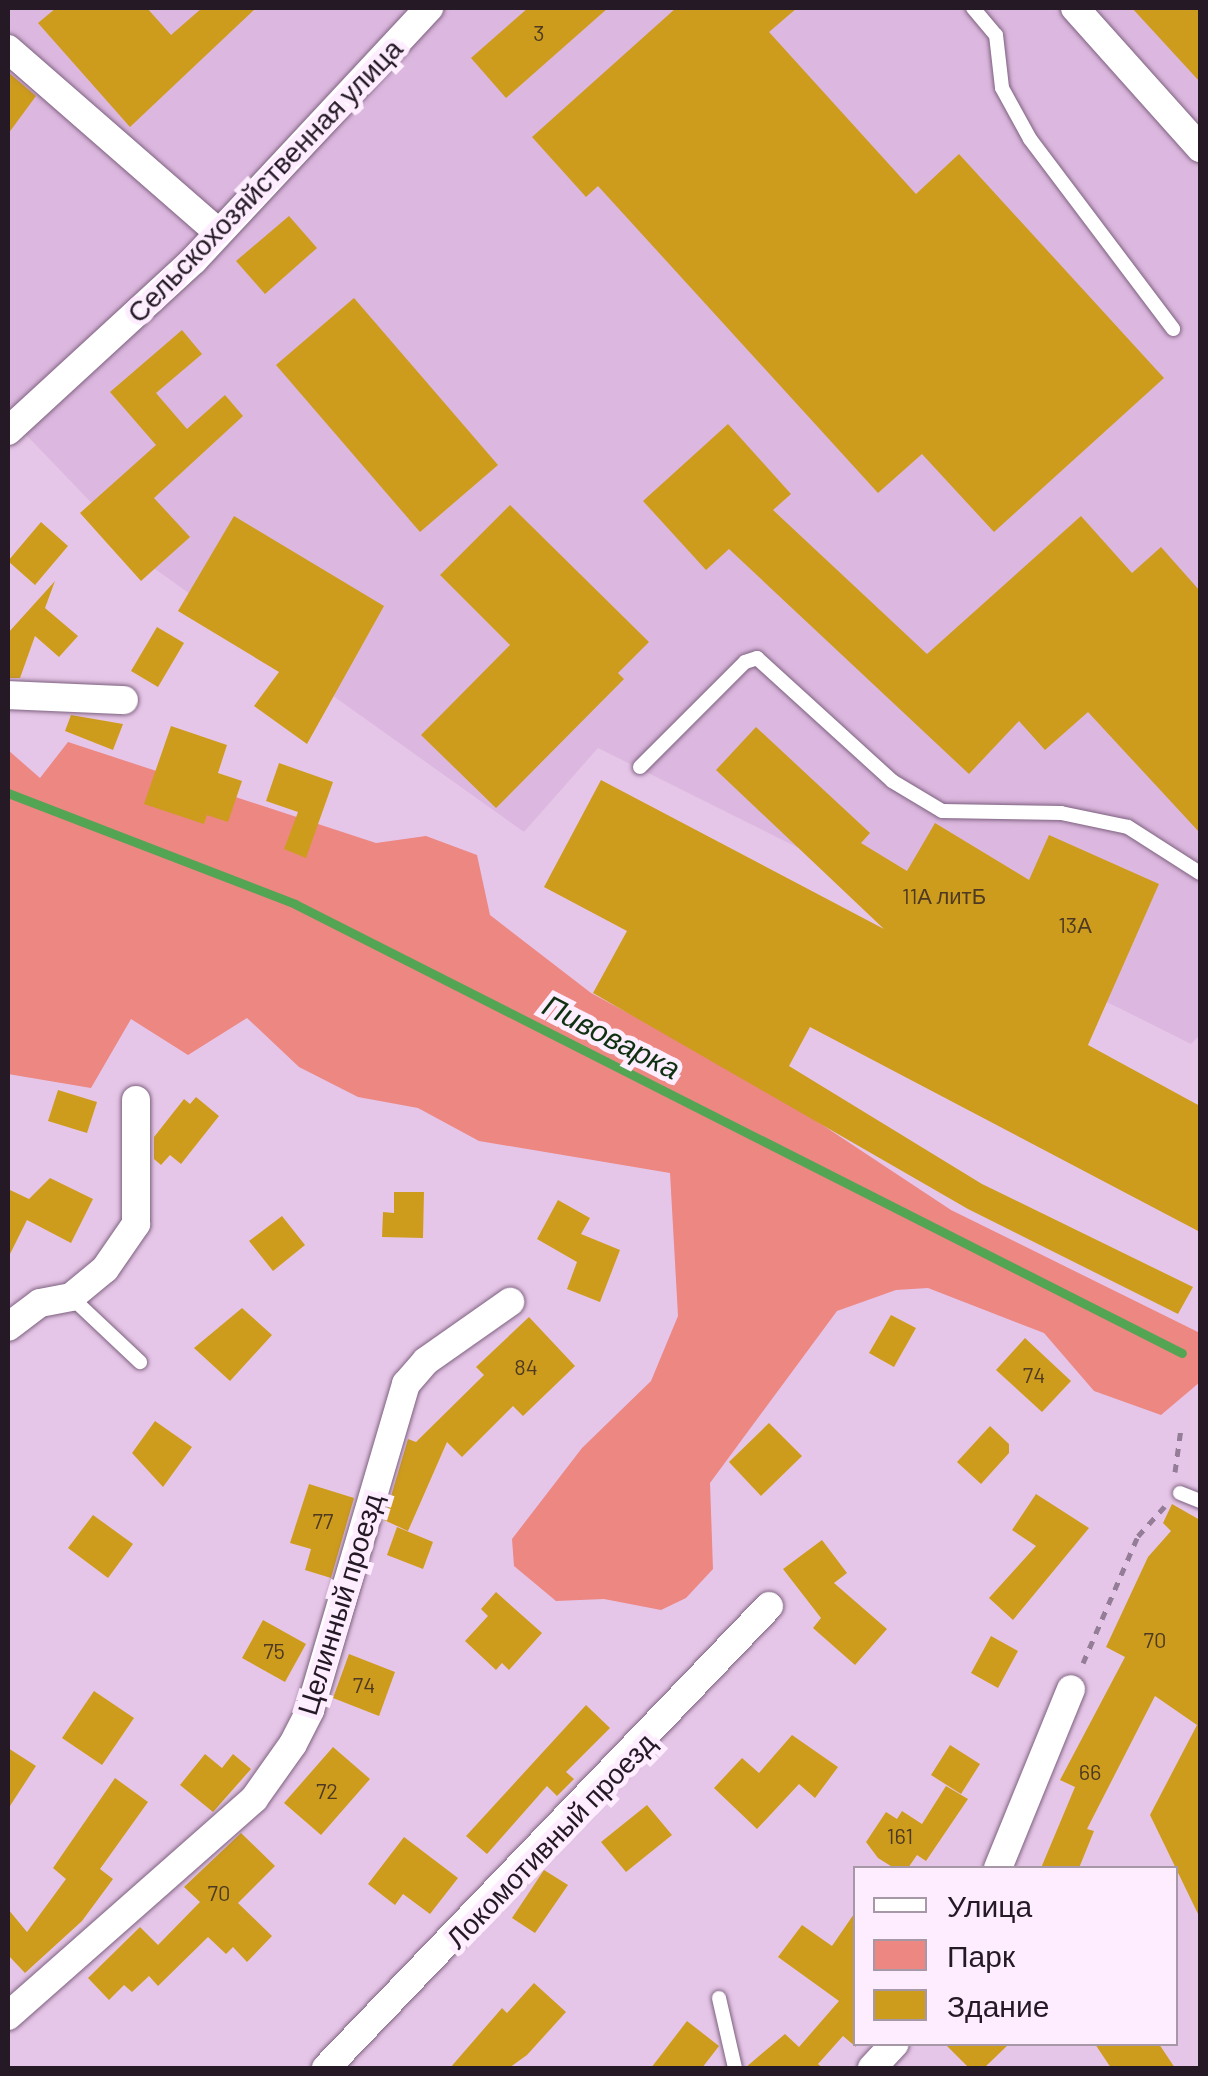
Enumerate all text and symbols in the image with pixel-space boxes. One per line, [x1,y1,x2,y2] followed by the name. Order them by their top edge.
[533,20,545,46] house number: 3
[119,31,409,329] street label: Сельскохозяйственная улица
[902,883,986,909] house number: 11А литБ
[1058,912,1092,938] house number: 13А
[537,986,687,1086] water label: Пивоварка
[514,1354,538,1380] house number: 84
[1023,1362,1045,1388] house number: 74
[289,1489,389,1719] street label: Целинный проезд
[313,1508,333,1534] house number: 77
[1144,1627,1166,1653] house number: 70
[263,1638,285,1664] house number: 75
[353,1672,375,1698] house number: 74
[438,1725,662,1955] street label: Локомотивный проезд
[1079,1759,1101,1785] house number: 66
[316,1778,338,1804] house number: 72
[887,1823,913,1849] house number: 161
[853,1866,1178,2046] legend
[208,1880,230,1906] house number: 70
[947,1887,1032,1923] text: Улица
[947,1937,1015,1973] text: Парк
[947,1987,1049,2023] text: Здание

